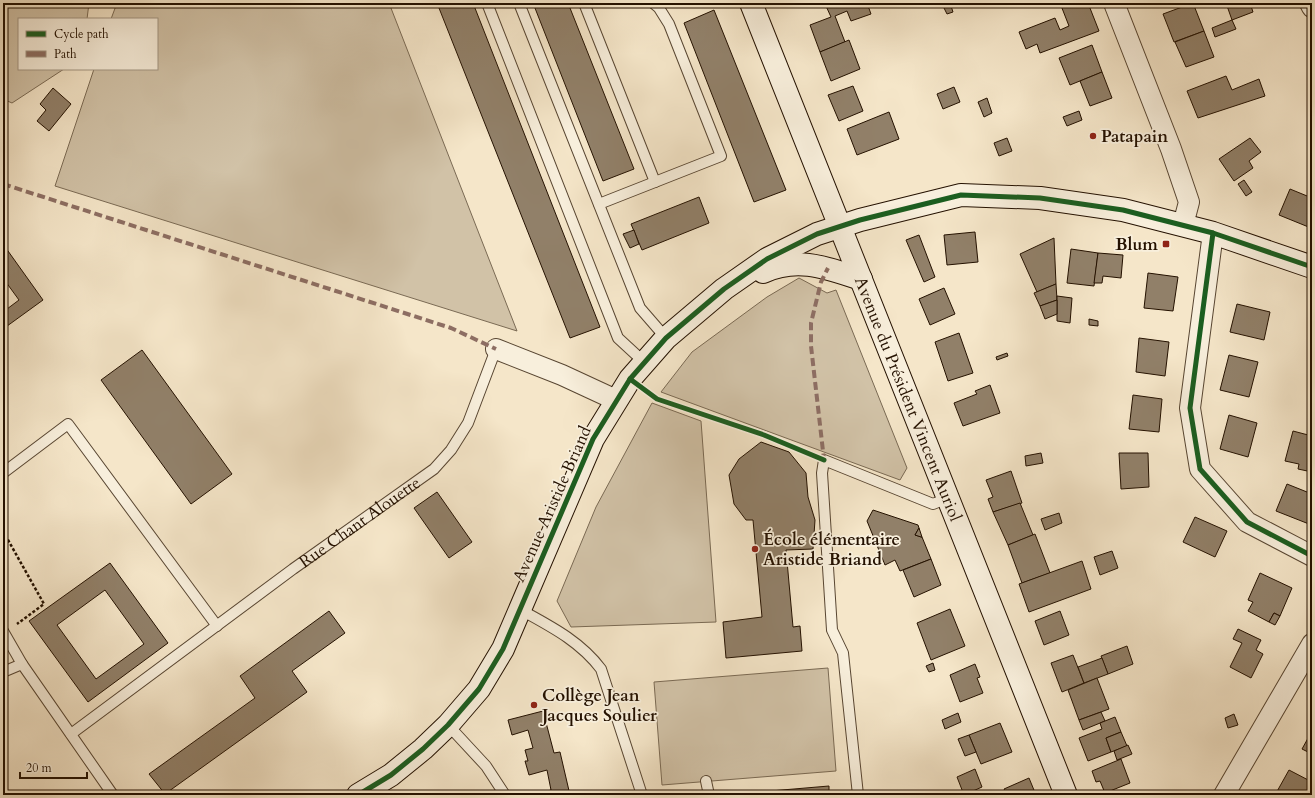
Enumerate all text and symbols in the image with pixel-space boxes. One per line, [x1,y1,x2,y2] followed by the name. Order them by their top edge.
[18,18,158,70] legend
[54,26,109,42] text: Cycle path
[54,46,77,62] text: Path
[1101,125,1168,148] place label: Patapain
[1088,131,1098,141] marker: Patapain
[1115,233,1158,256] place label: Blum
[1161,239,1171,249] marker: Blum
[849,273,968,525] street label: Avenue du Président Vincent Auriol
[507,422,597,586] street label: Avenue Aristide Briand
[294,471,425,573] street label: Rue Chant Alouette
[763,528,900,571] place label: École élémentaire Aristide Briand
[750,544,760,554] marker: École élémentaire Aristide Briand
[539,684,657,727] place label: Collège Jean Jacques Soulier
[529,700,539,710] marker: Collège Jean Jacques Soulier
[20,754,87,780] scale bar
[26,760,53,776] text: 20 m

